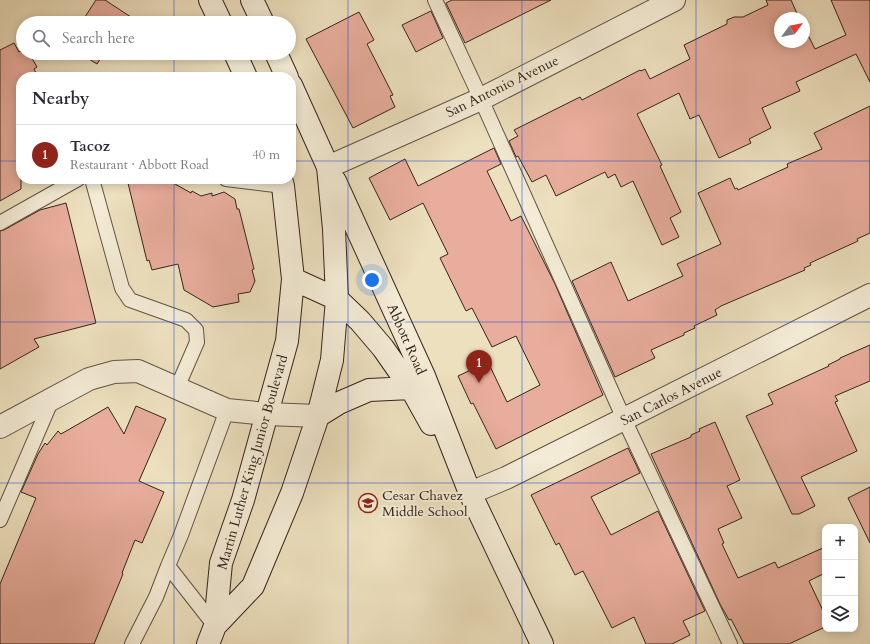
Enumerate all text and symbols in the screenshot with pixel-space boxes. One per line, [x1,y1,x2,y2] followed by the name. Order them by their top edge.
[774,12,810,48] north arrow
[16,16,296,60] search box
[30,27,52,49] icon: search
[62,28,135,48] text: Search here
[443,51,562,122] street label: San Antonio Avenue
[32,87,89,110] text: Nearby
[70,136,110,156] text: Tacoz
[42,146,48,164] text: 1
[252,146,280,164] text: 40 m
[70,156,209,174] text: Restaurant · Abbott Road
[362,270,382,290] your location
[382,301,431,378] street label: Abbott Road
[466,350,492,383] pin: 1
[213,352,292,572] street label: Martin Luther King Junior Boulevard
[617,363,725,430] street label: San Carlos Avenue
[382,486,468,521] place label: Cesar Chavez Middle School
[357,492,379,514] school or university icon: Cesar Chavez Middle School
[822,524,858,632] map controls
[822,524,858,560] button: +
[822,560,858,596] button: −
[822,596,858,632] button: layers

